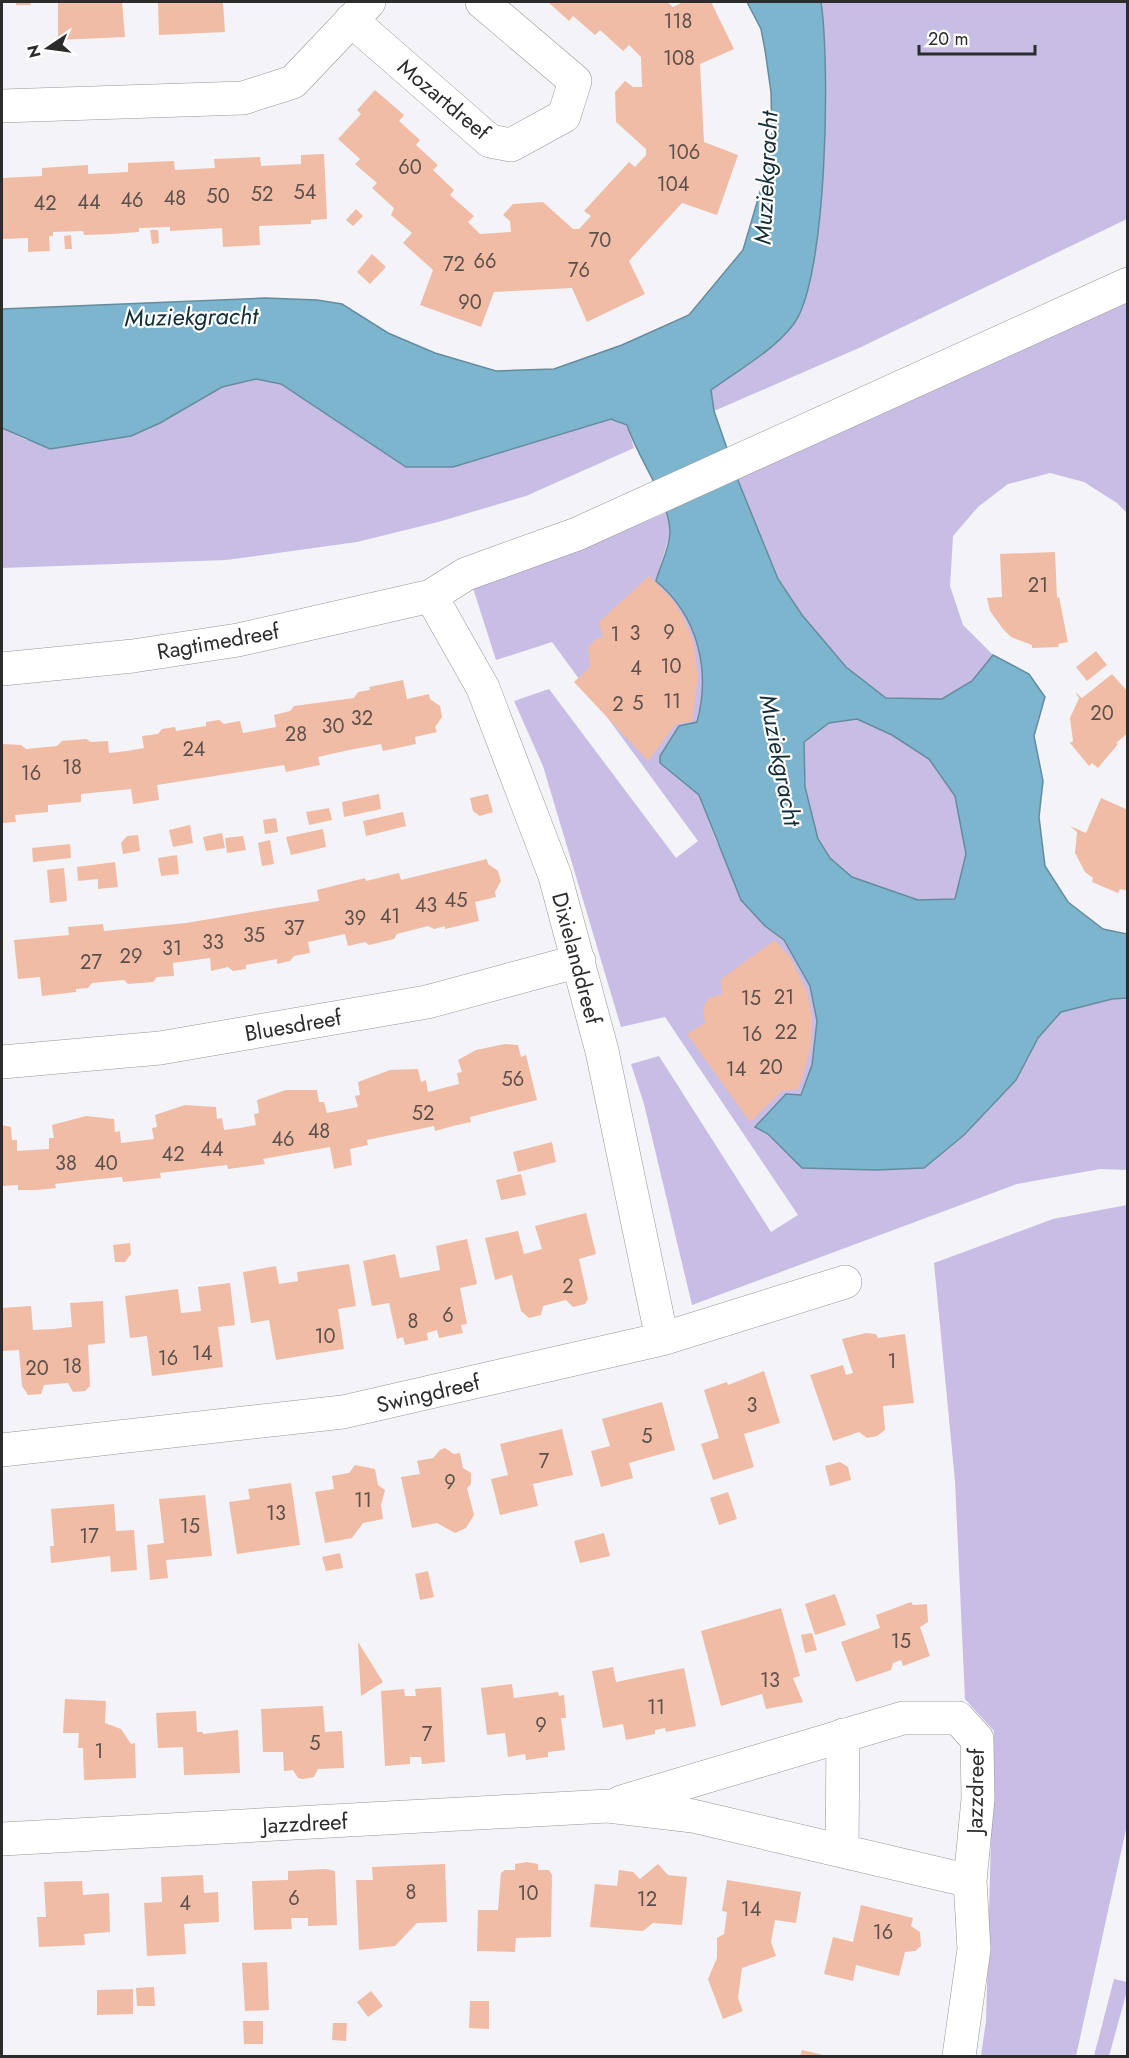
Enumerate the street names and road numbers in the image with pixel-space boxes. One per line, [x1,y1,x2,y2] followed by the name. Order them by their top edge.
[391,51,498,148] street label: Mozartdreef
[154,614,282,667] street label: Ragtimedreef
[544,888,610,1028] street label: Dixielanddreef
[242,1001,345,1049] street label: Bluesdreef
[373,1365,484,1420] street label: Swingdreef
[958,1747,992,1837] street label: Jazzdreef
[258,1805,349,1841] street label: Jazzdreef

